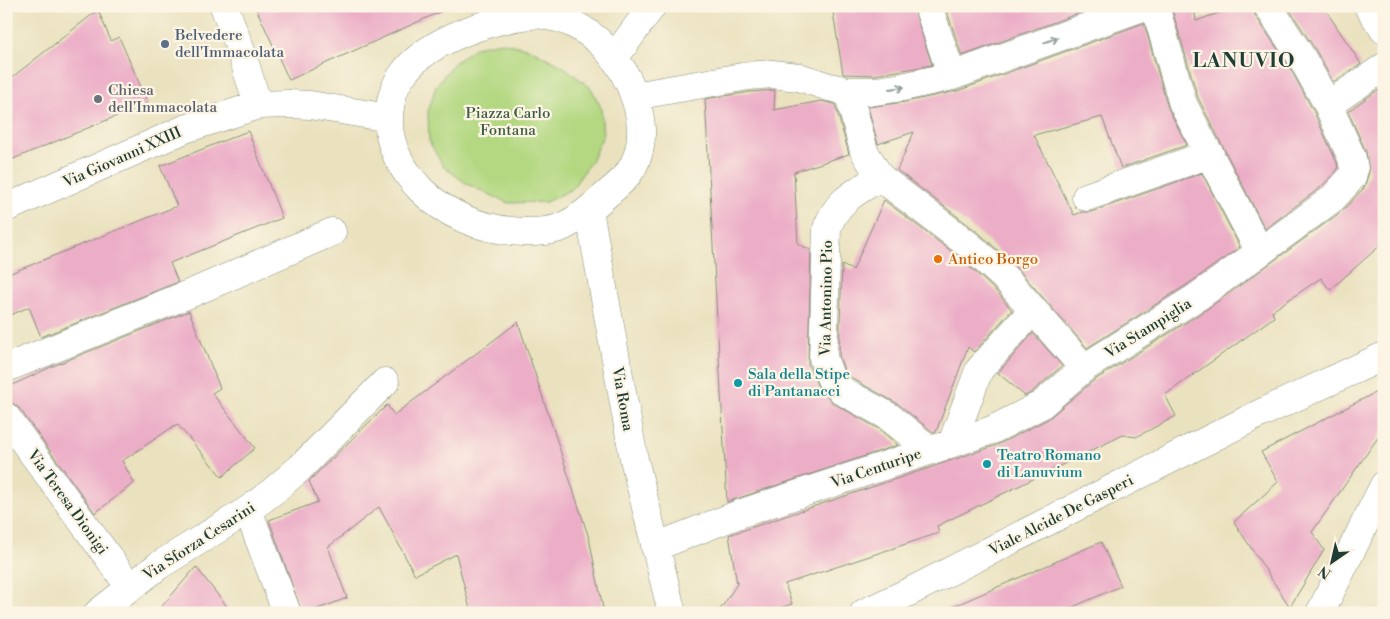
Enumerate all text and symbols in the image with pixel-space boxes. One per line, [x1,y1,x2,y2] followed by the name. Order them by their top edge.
[174,26,284,62] place label: Belvedere dell'Immacolata
[1043,35,1059,44] one-way arrow
[159,38,171,50] marker: Belvedere dell'Immacolata
[1193,49,1295,74] district label: LANUVIO
[108,81,217,117] place label: Chiesa dell'Immacolata
[888,83,904,93] one-way arrow
[92,93,104,105] marker: Chiesa dell'Immacolata
[466,104,550,140] park label: Piazza Carlo Fontana
[59,123,185,193] street label: Via Giovanni XXIII
[816,240,837,357] street label: Via Antonino Pio
[947,250,1038,269] place label: Antico Borgo
[932,253,944,265] marker: Antico Borgo
[1101,294,1195,363] street label: Via Stampiglia
[607,364,638,433] street label: Via Roma
[748,365,850,401] place label: Sala della Stipe di Pantanacci
[732,377,744,389] marker: Sala della Stipe di Pantanacci
[828,444,924,493] street label: Via Centuripe
[23,445,112,559] street label: Via Teresa Dionigi
[997,446,1101,482] place label: Teatro Romano di Lanuvium
[981,458,993,470] marker: Teatro Romano di Lanuvium
[985,471,1137,561] street label: Viale Alcide De Gasperi
[139,498,259,585] street label: Via Sforza Cesarini
[1308,536,1358,586] north arrow
[1316,561,1335,583] text: N

